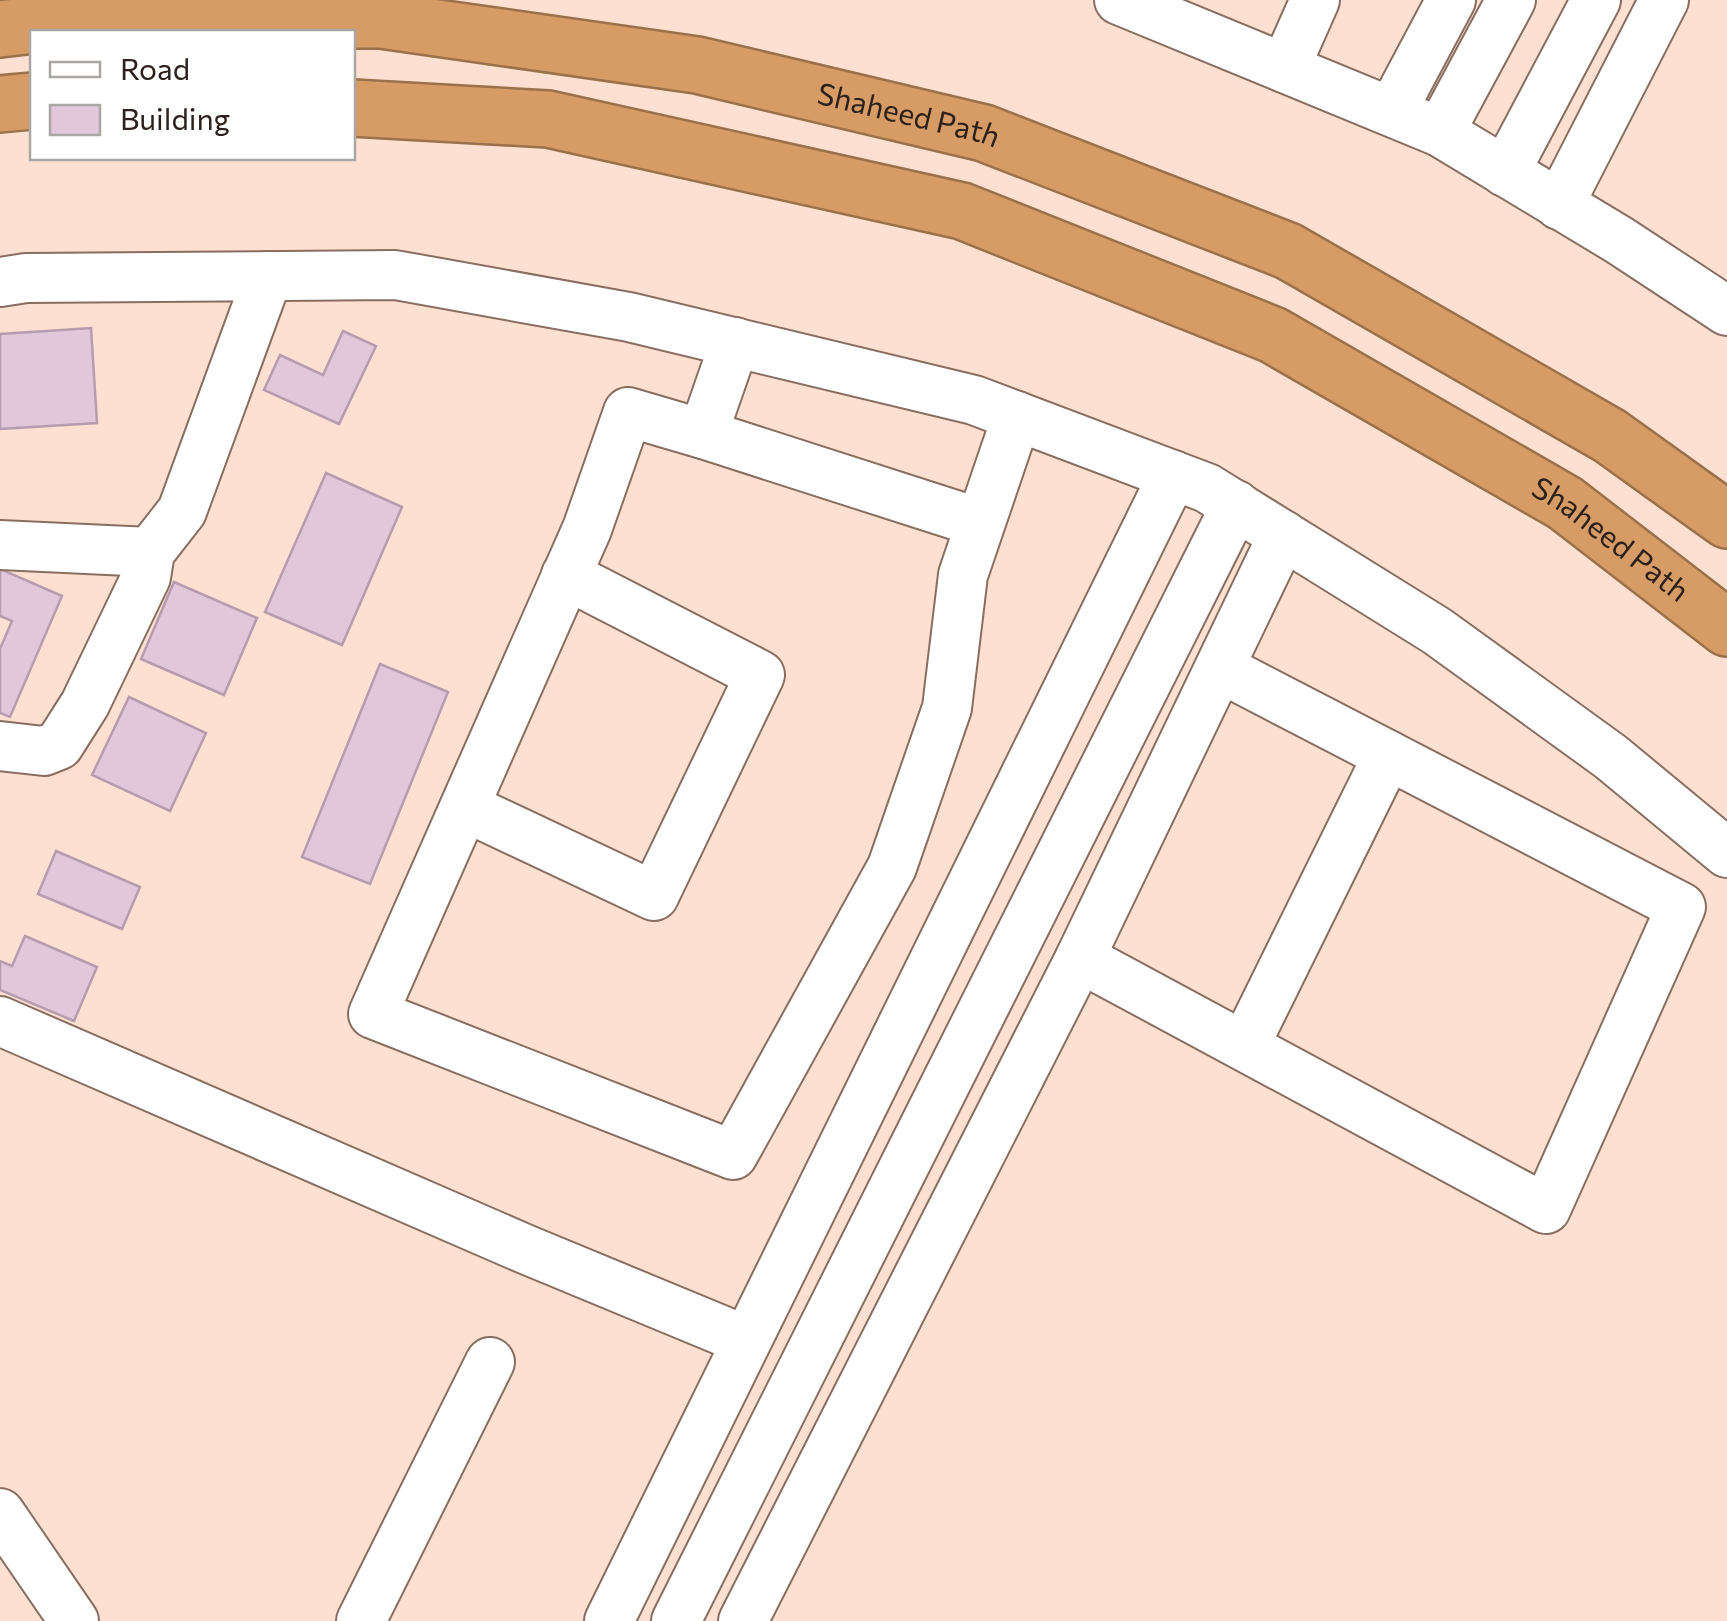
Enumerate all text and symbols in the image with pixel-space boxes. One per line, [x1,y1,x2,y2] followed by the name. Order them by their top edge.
[30,30,355,160] legend
[120,49,190,86] text: Road
[814,73,1006,154] street label: Shaheed Path
[120,99,230,136] text: Building
[1526,467,1697,608] street label: Shaheed Path

